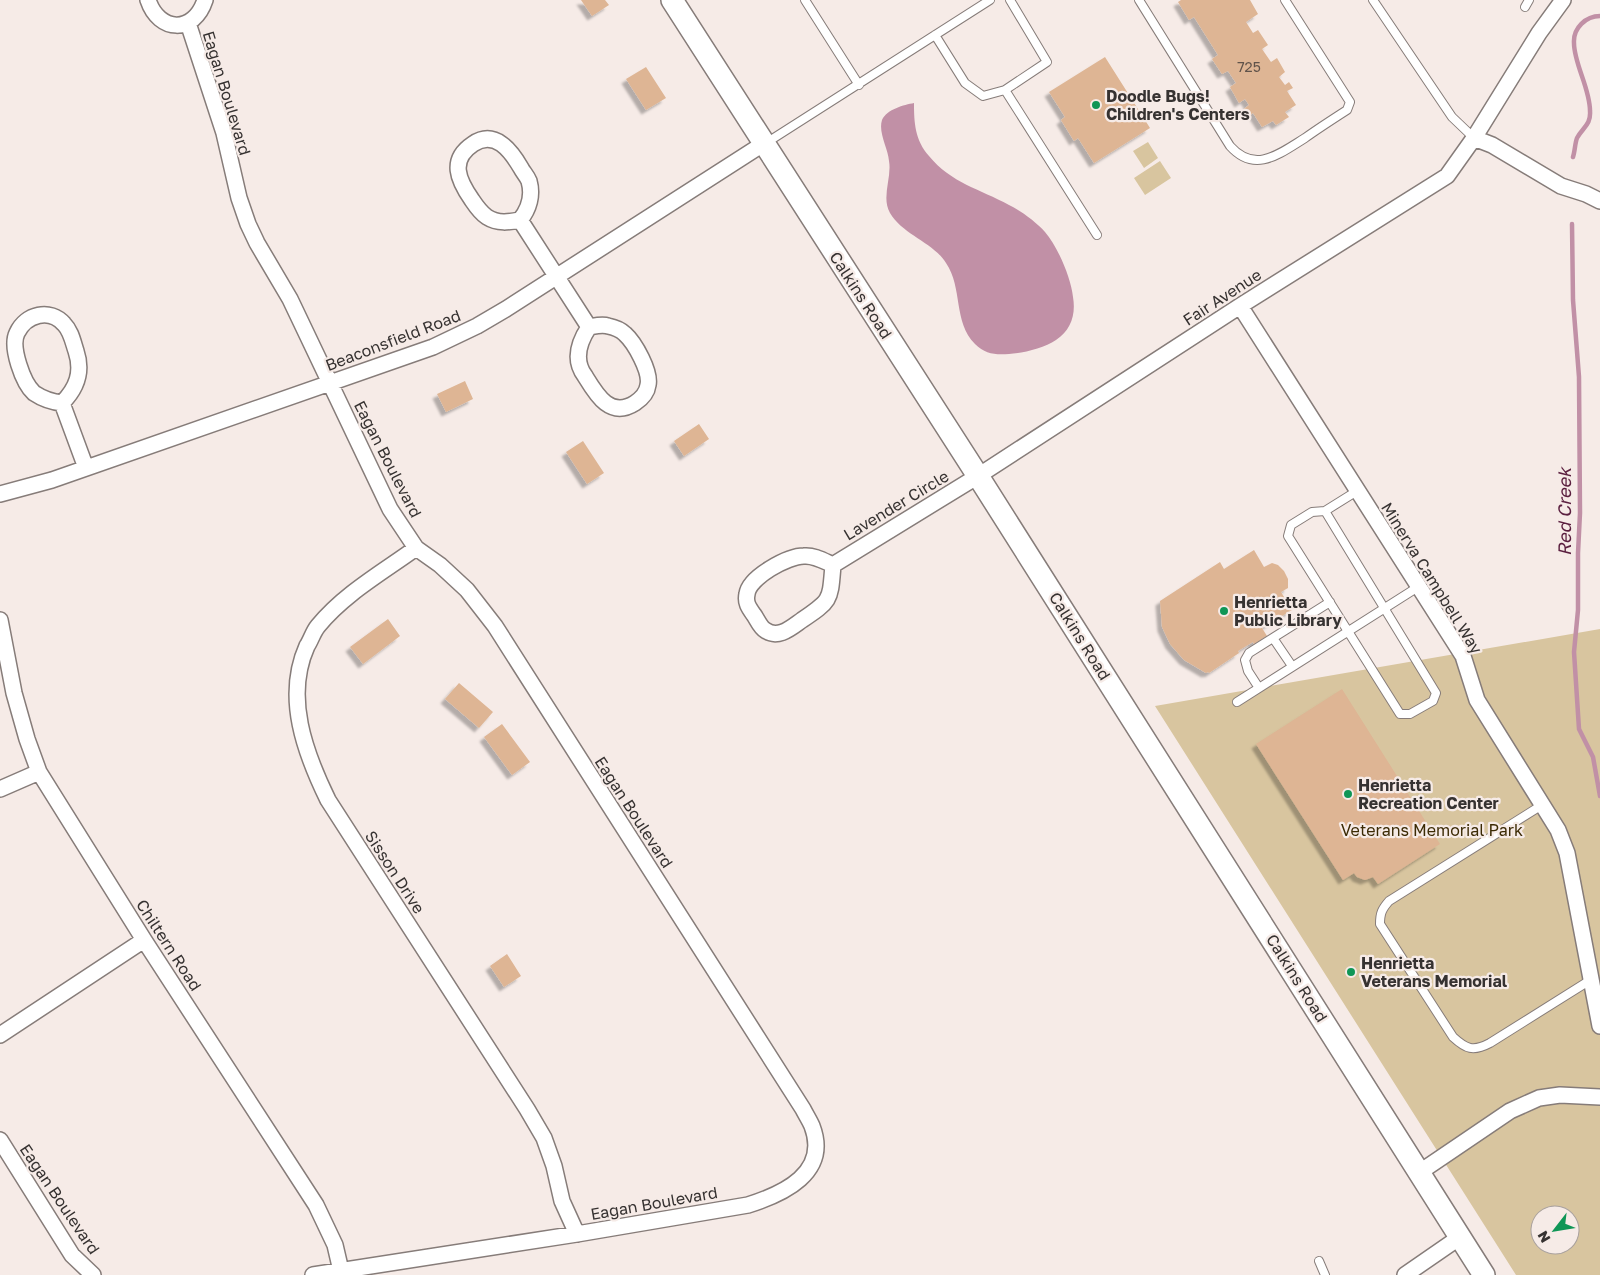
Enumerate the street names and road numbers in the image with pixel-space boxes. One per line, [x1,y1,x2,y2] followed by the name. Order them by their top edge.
[199,29,255,157] street label: Eagan Boulevard
[825,248,897,342] street label: Calkins Road
[1179,264,1265,330] street label: Fair Avenue
[323,305,463,375] street label: Beaconsfield Road
[350,397,426,521] street label: Eagan Boulevard
[840,466,952,544] street label: Lavender Circle
[1377,498,1487,658] street label: Minerva Campbell Way
[1045,588,1115,684] street label: Calkins Road
[591,753,677,871] street label: Eagan Boulevard
[361,827,429,917] street label: Sisson Drive
[132,896,206,994] street label: Chiltern Road
[1262,930,1332,1026] street label: Calkins Road
[16,1140,104,1258] street label: Eagan Boulevard
[589,1182,719,1224] street label: Eagan Boulevard

